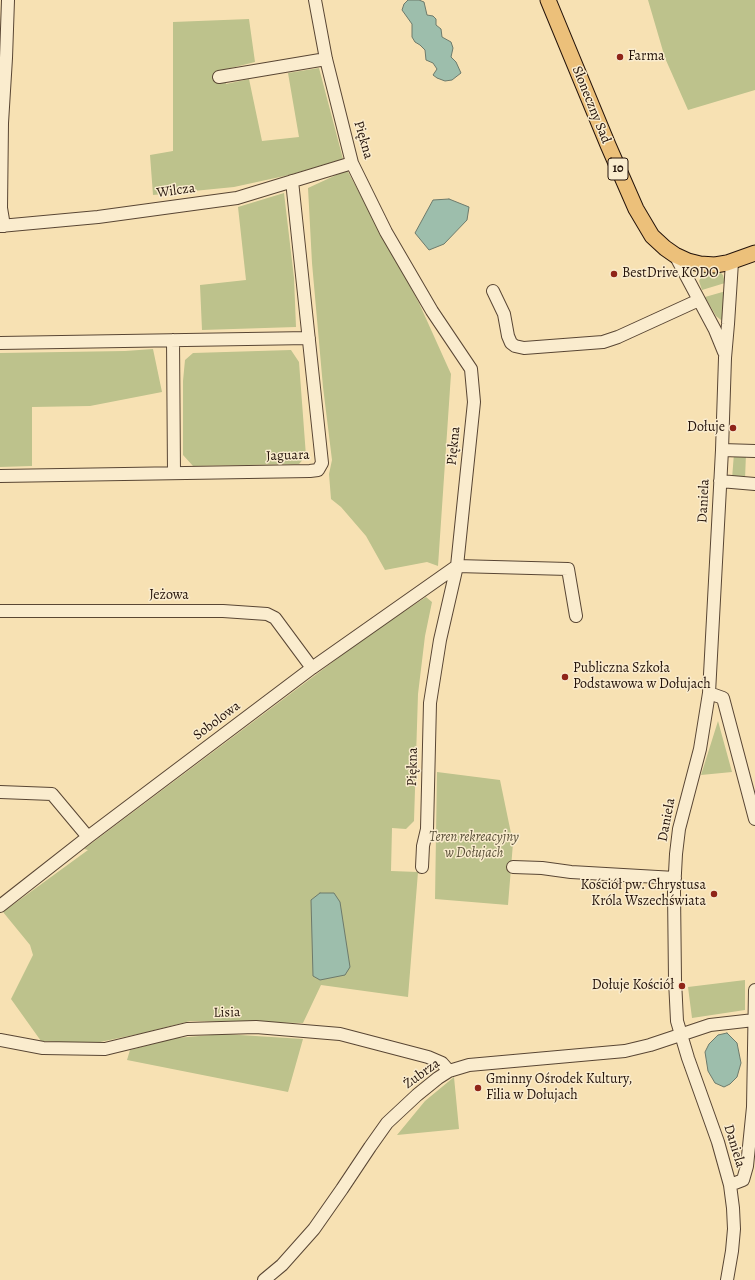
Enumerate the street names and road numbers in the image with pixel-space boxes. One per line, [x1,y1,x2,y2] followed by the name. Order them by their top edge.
[568,64,614,146] street label: Słoneczny Sad
[350,119,376,161] street label: Piękna
[608,158,628,180] road number: 10
[156,180,196,202] street label: Wilcza
[444,426,464,466] street label: Piękna
[266,447,310,465] street label: Jaguara
[694,478,714,524] street label: Daniela
[149,588,189,604] street label: Jeżowa
[190,698,244,744] street label: Sobolowa
[404,747,422,787] street label: Piękna
[655,797,679,843] street label: Daniela
[213,1004,241,1022] street label: Lisia
[401,1055,443,1093] street label: Żubrza
[720,1122,748,1170] street label: Daniela

